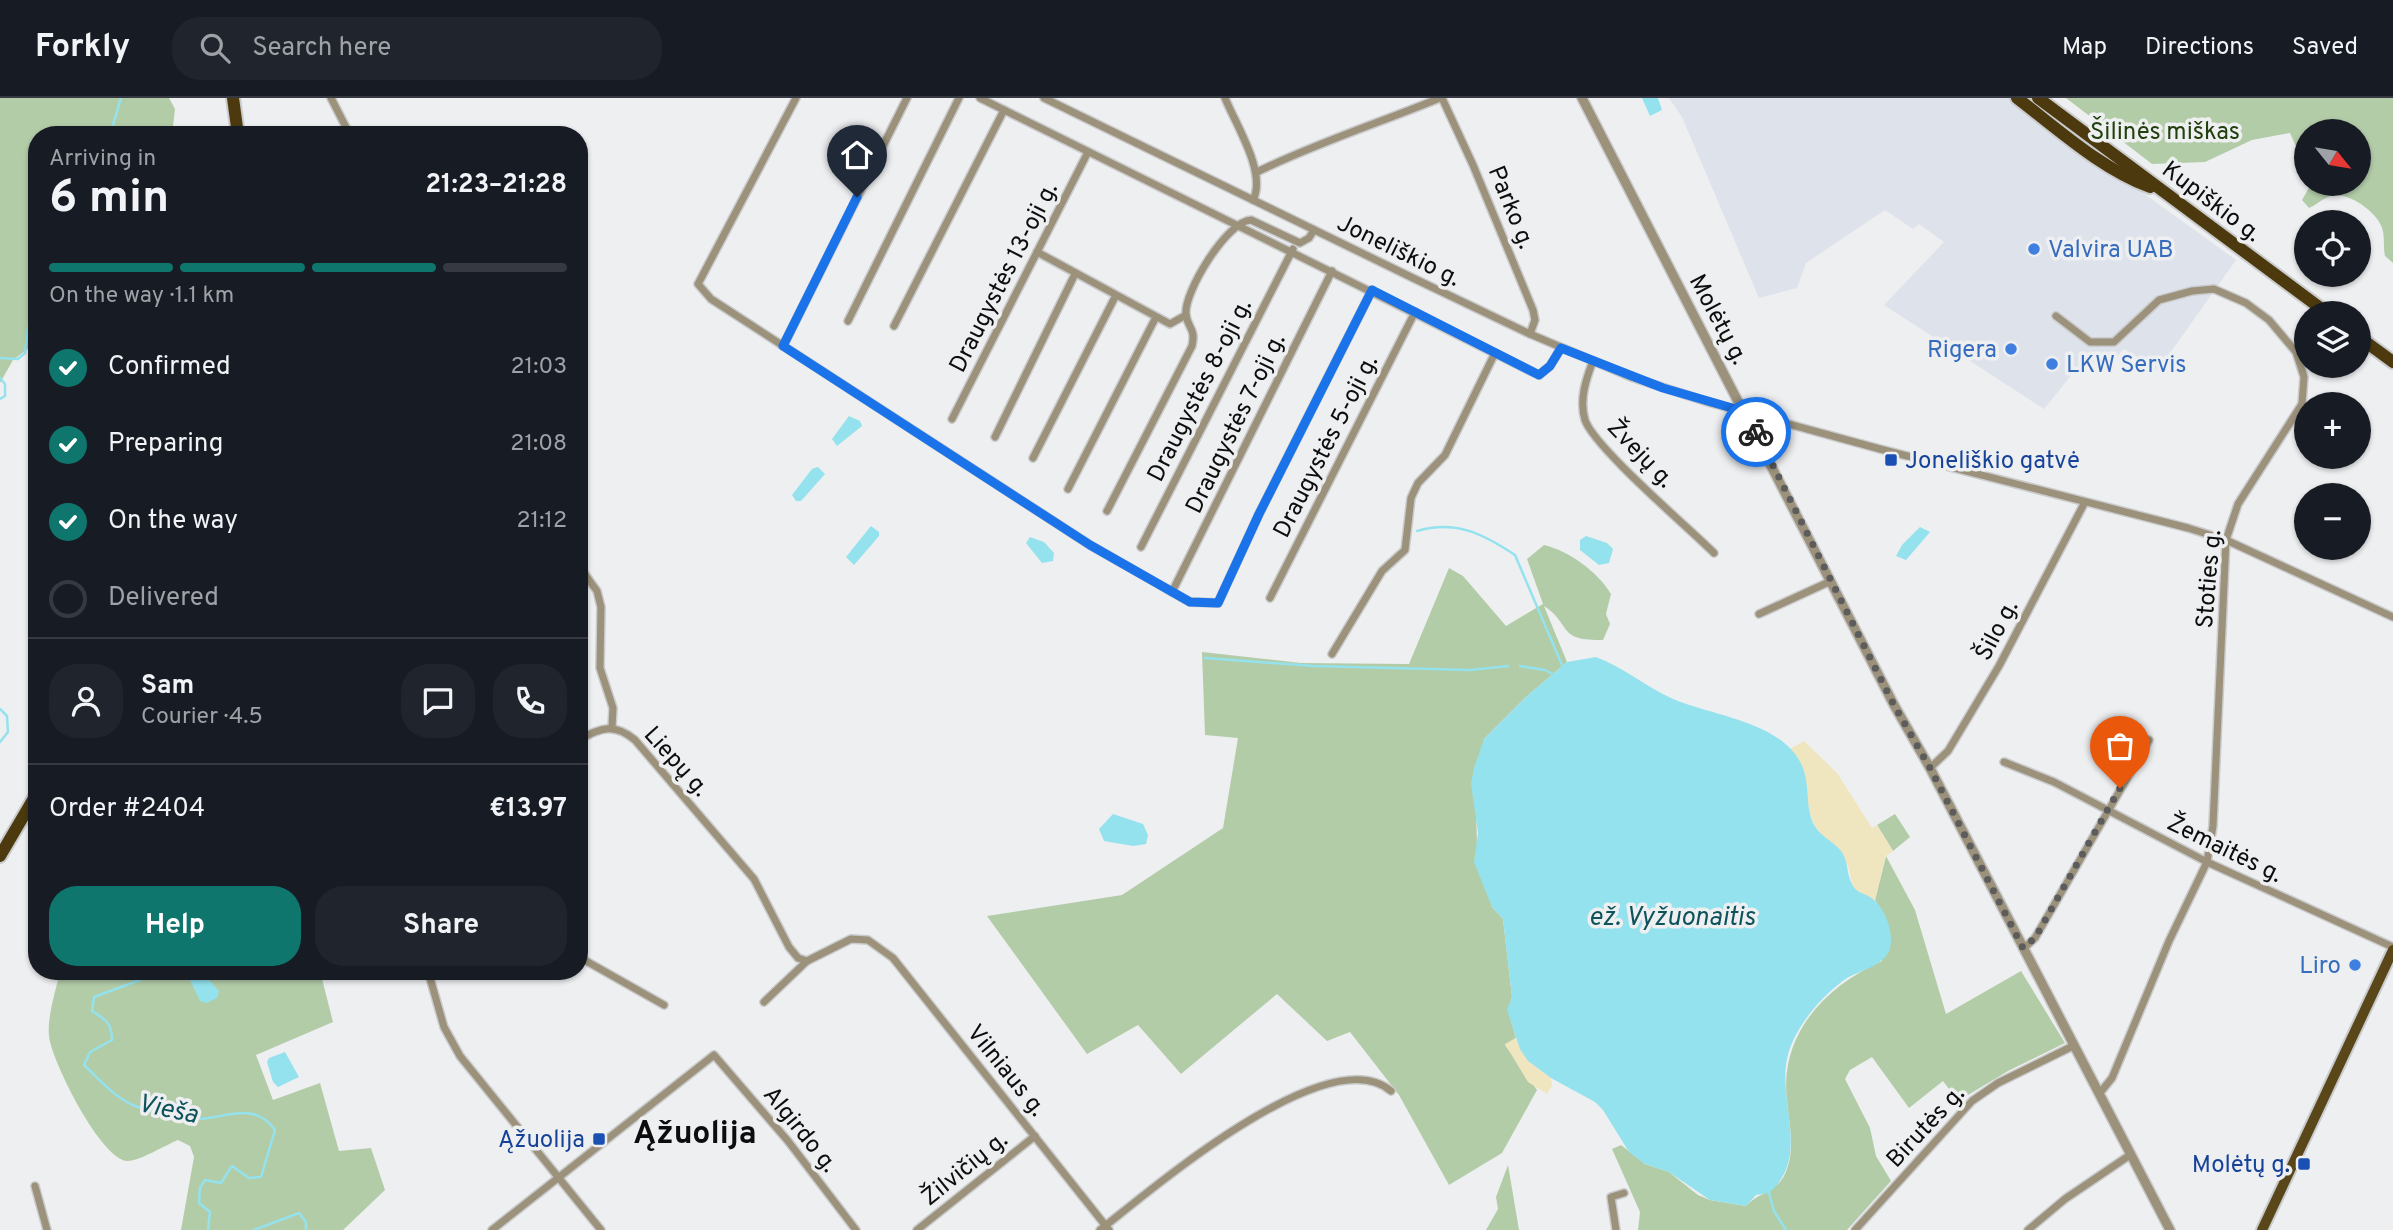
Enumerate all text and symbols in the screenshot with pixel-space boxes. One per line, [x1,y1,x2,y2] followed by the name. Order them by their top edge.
[172,17,662,80] search box
[35,27,130,69] text: Forkly
[196,29,234,67] icon: search
[252,32,391,65] text: Search here
[2062,33,2107,63] text: Map
[2145,33,2254,63] text: Directions
[2292,33,2358,63] text: Saved
[2090,116,2240,148] park label: Šilinės miškas
[2294,119,2371,196] north arrow
[2294,119,2371,560] map controls
[827,125,887,197] pin
[838,136,876,174] icon: home
[49,145,156,174] text: Arriving in
[2155,155,2267,250] street label: Kupiškio g.
[1480,162,1540,254] street label: Parko g.
[425,169,567,202] text: 21:23–21:28
[49,170,169,229] text: 6 min
[944,178,1066,378] street label: Draugystės 13-oji g.
[1332,209,1465,295] street label: Joneliškio g.
[2294,210,2371,287] button: locate
[2048,236,2174,266] place label: Valvira UAB
[2026,241,2042,257] marker: Valvira UAB
[1681,270,1754,370] street label: Molėtų g.
[49,282,234,311] text: On the way · 1.1 km
[1142,295,1260,487] street label: Draugystės 8-oji g.
[2294,301,2371,378] button: layers
[1180,329,1293,519] street label: Draugystės 7-oji g.
[1927,336,1997,366] place label: Rigera
[2003,341,2019,357] marker: Rigera
[49,349,87,387] icon: check
[1268,350,1386,543] street label: Draugystės 5-oji g.
[108,351,231,384] text: Confirmed
[2066,351,2187,381] place label: LKW Servis
[511,353,567,382] text: 21:03
[2044,356,2060,372] marker: LKW Servis
[2294,392,2371,469] button: +
[1721,397,1791,467] courier
[1599,412,1681,495] street label: Žvejų g.
[1737,413,1775,451] icon: bike
[49,426,87,464] icon: check
[108,428,223,461] text: Preparing
[510,430,567,459] text: 21:08
[1905,447,2080,477] place label: Joneliškio gatvė
[1883,452,1899,468] marker: Joneliškio gatvė
[2294,483,2371,560] button: −
[49,503,87,541] icon: check
[108,505,238,538] text: On the way
[517,507,567,536] text: 21:12
[2191,528,2229,630] street label: Stoties g.
[108,582,219,615] text: Delivered
[1968,594,2026,667] street label: Šilo g.
[49,664,123,738] button: person
[401,664,475,738] button: chat
[493,664,567,738] button: phone
[141,670,194,703] text: Sam
[141,703,263,732] text: Courier · 4.5
[2090,716,2150,788] pin
[636,721,715,804] street label: Liepų g.
[2101,727,2139,765] icon: bag
[49,793,205,826] text: Order #2404
[489,793,567,826] text: €13.97
[2162,807,2288,891] street label: Žemaitės g.
[49,886,301,966] button: Help
[315,886,567,966] button: Share
[1589,902,1756,935] water label: ež. Vyžuonaitis
[2299,952,2341,982] place label: Liro
[2347,957,2363,973] marker: Liro
[959,1019,1052,1123] street label: Vilniaus g.
[1881,1080,1972,1175] street label: Birutės g.
[756,1081,843,1179] street label: Algirdo g.
[134,1088,201,1133] water label: Vieša
[633,1115,757,1155] district label: Ąžuolija
[915,1124,1015,1213] street label: Žilvičių g.
[498,1126,585,1156] place label: Ąžuolija
[591,1131,607,1147] marker: Ąžuolija
[2192,1151,2290,1181] place label: Molėtų g.
[2296,1156,2312,1172] marker: Molėtų g.

